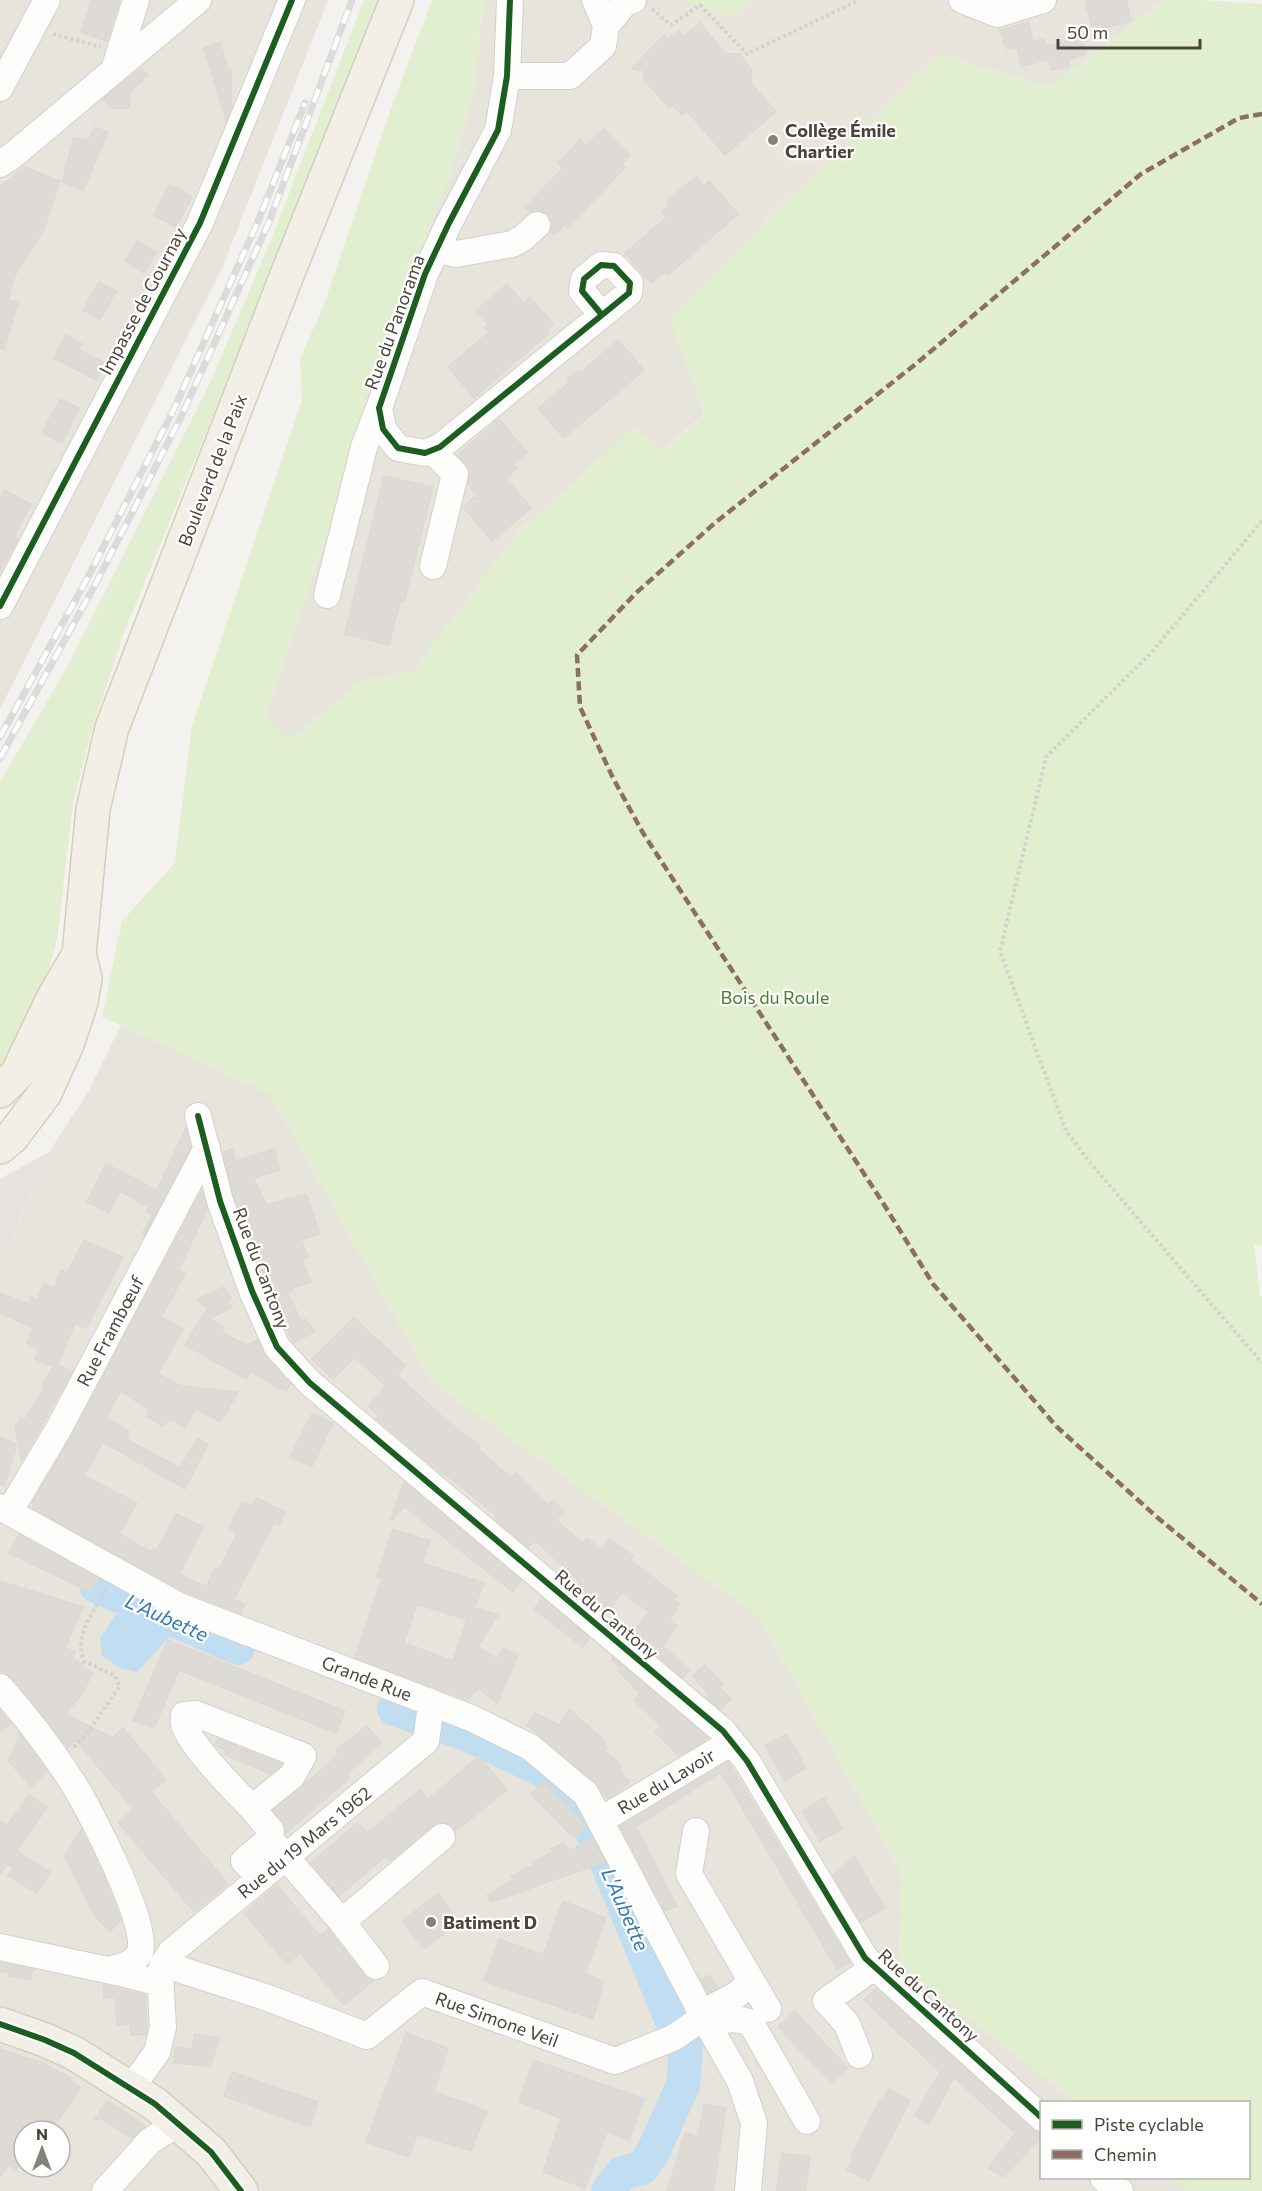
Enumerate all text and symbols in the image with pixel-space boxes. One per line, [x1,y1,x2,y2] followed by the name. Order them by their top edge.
[1058,12,1200,50] scale bar
[1067,21,1108,43] text: 50 m
[785,119,896,162] place label: Collège Émile Chartier
[766,133,780,147] marker: Collège Émile Chartier
[94,224,190,378] street label: Impasse de Gournay
[359,251,429,393] street label: Rue du Panorama
[173,390,251,549] street label: Boulevard de la Paix
[721,986,829,1008] park label: Bois du Roule
[229,1204,295,1332] street label: Rue du Cantony
[72,1271,149,1390] street label: Rue Frambœuf
[551,1564,663,1664] street label: Rue du Cantony
[122,1588,213,1646] water label: L'Aubette
[319,1651,415,1705] street label: Grande Rue
[613,1743,719,1819] street label: Rue du Lavoir
[233,1781,375,1903] street label: Rue du 19 Mars 1962
[597,1864,655,1955] water label: L'Aubette
[443,1911,537,1933] place label: Batiment D
[424,1915,438,1929] marker: Batiment D
[874,1944,984,2046] street label: Rue du Cantony
[432,1986,562,2052] street label: Rue Simone Veil
[1040,2101,1250,2179] legend
[1094,2113,1204,2135] text: Piste cyclable
[12,2119,72,2179] north arrow
[36,2124,48,2143] text: N
[1094,2143,1157,2165] text: Chemin

